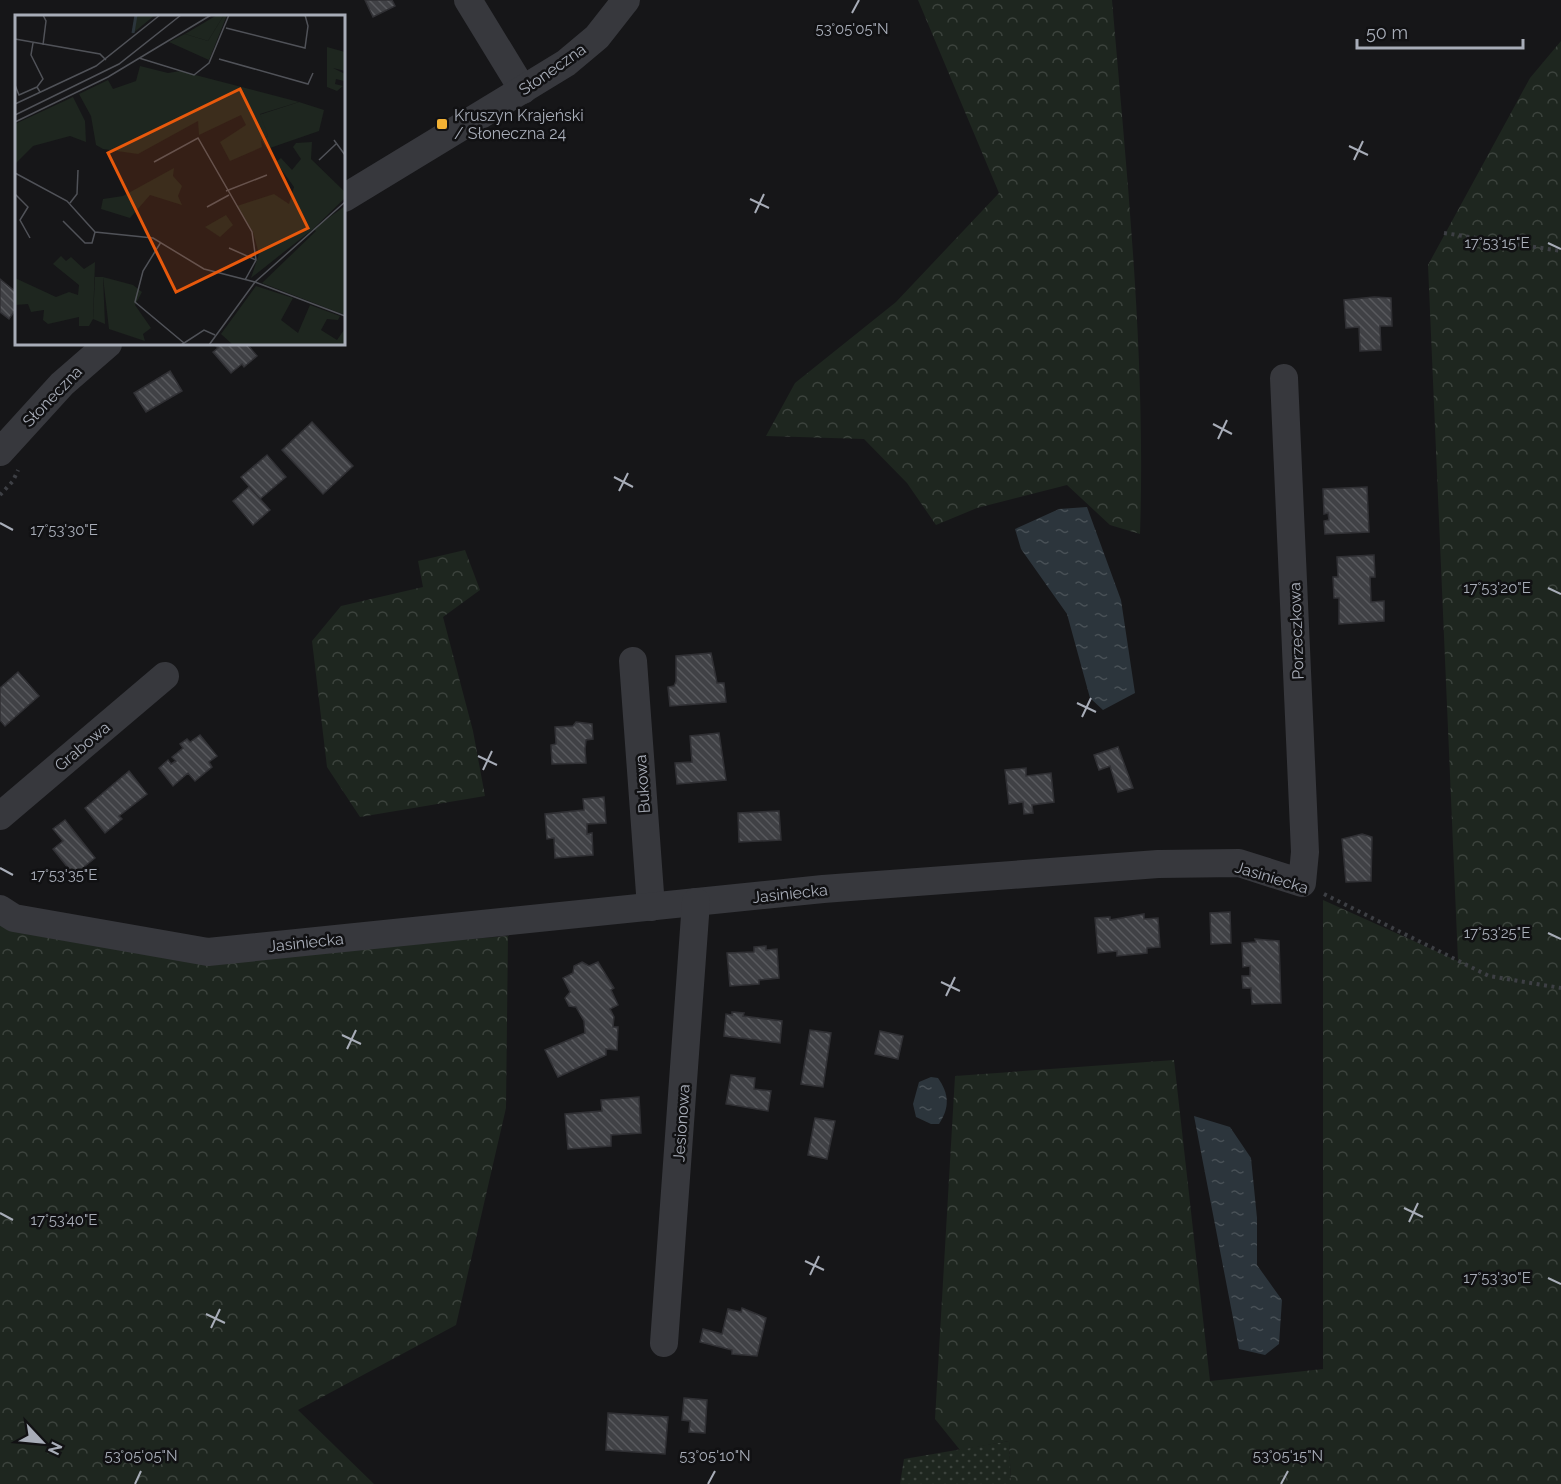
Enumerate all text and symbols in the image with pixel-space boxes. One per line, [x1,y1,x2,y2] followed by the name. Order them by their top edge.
[1357,12,1524,50] scale bar
[15,15,345,345] inset map
[815,20,889,38] text: 53°05'05"N
[1366,22,1408,43] text: 50 m
[515,39,589,99] street label: Słoneczna
[454,106,584,143] place label: Kruszyn Krajeński / Słoneczna 24
[435,117,449,131] marker: Kruszyn Krajeński / Słoneczna 24
[1464,234,1530,252] text: 17°53'15"E
[19,362,86,431] street label: Słoneczna
[30,521,98,539] text: 17°53'30"E
[1463,579,1531,597] text: 17°53'20"E
[1285,582,1308,680] street label: Porzeczkowa
[51,718,114,775] street label: Grabowa
[631,754,654,814] street label: Bukowa
[1233,857,1311,898] street label: Jasiniecka
[31,866,97,884] text: 17°53'35"E
[751,880,829,907] street label: Jasiniecka
[1464,924,1530,942] text: 17°53'25"E
[267,929,345,956] street label: Jasiniecka
[669,1084,694,1162] street label: Jesionowa
[31,1211,97,1229] text: 17°53'40"E
[1463,1269,1531,1287] text: 17°53'30"E
[12,1412,72,1472] north arrow
[44,1439,66,1458] text: N
[104,1447,178,1465] text: 53°05'05"N
[679,1447,751,1465] text: 53°05'10"N
[1253,1447,1323,1465] text: 53°05'15"N

